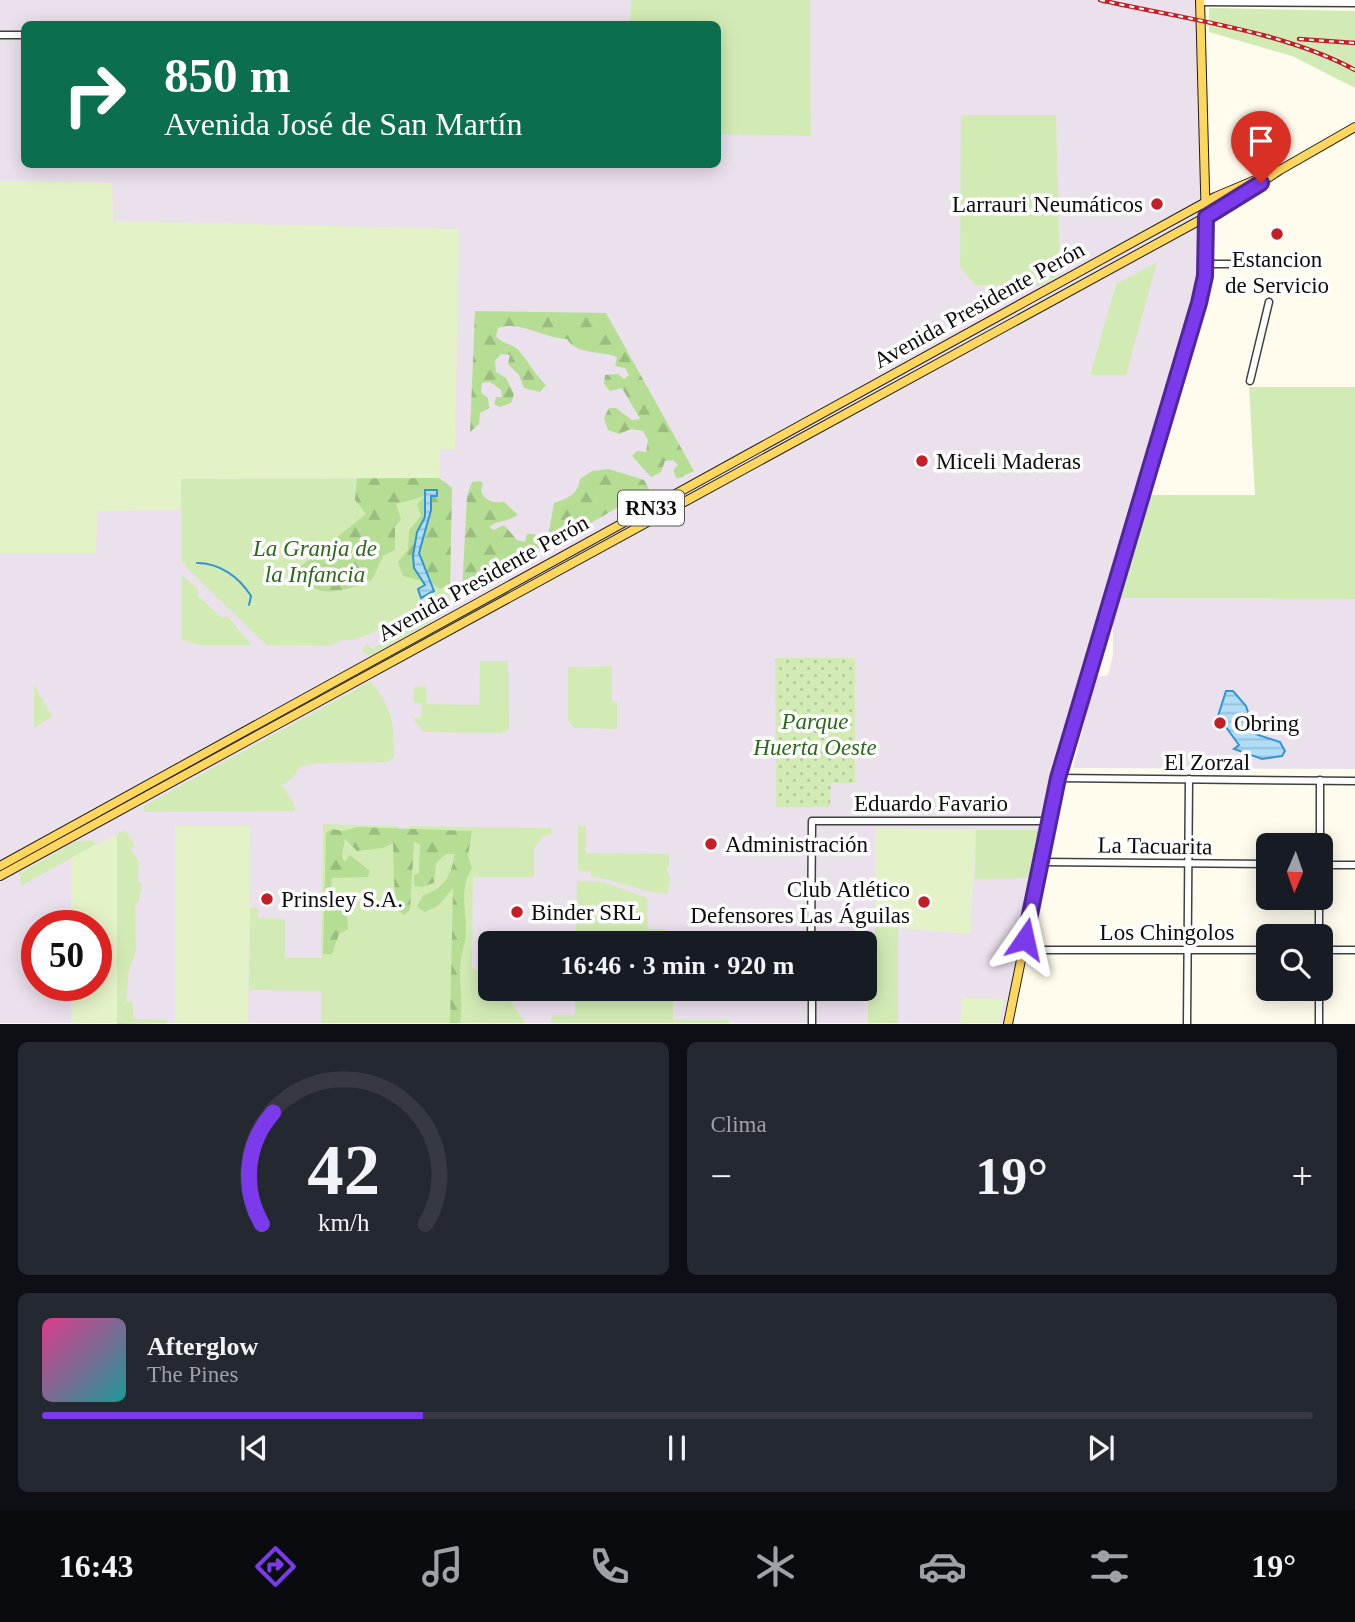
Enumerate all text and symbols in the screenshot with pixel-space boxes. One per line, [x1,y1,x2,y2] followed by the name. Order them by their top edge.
[164,48,291,103] text: 850 m
[49,49,140,140] icon: right
[164,106,522,142] text: Avenida José de San Martín
[1231,111,1291,183] pin
[1242,122,1280,160] icon: arrive
[952,192,1143,217] place label: Larrauri Neumáticos
[1149,196,1165,212] marker: Larrauri Neumáticos
[1269,226,1285,242] marker: Estancion de Servicio
[869,236,1089,373] street label: Avenida Presidente Perón
[1225,247,1329,298] place label: Estancion de Servicio
[936,449,1081,474] place label: Miceli Maderas
[914,453,930,469] marker: Miceli Maderas
[618,490,684,526] road number: RN33
[373,509,593,646] street label: Avenida Presidente Perón
[252,536,377,587] park label: La Granja de la Infancia
[752,709,877,760] park label: Parque Huerta Oeste
[1234,711,1300,736] place label: Obring
[1212,715,1228,731] marker: Obring
[1164,750,1250,775] street label: El Zorzal
[854,791,1008,816] street label: Eduardo Favario
[725,832,869,857] place label: Administración
[1097,833,1213,859] street label: La Tacuarita
[1256,833,1334,910] north arrow
[1256,833,1333,1001] map controls
[703,836,719,852] marker: Administración
[690,877,910,928] place label: Club Atlético Defensores Las Águilas
[281,887,403,912] place label: Prinsley S.A.
[259,891,275,907] marker: Prinsley S.A.
[916,894,932,910] marker: Club Atlético Defensores Las Águilas
[531,900,642,925] place label: Binder SRL
[988,902,1062,976] position arrow
[509,904,525,920] marker: Binder SRL
[21,910,112,1001] speed limit sign: 50
[1100,920,1234,945] street label: Los Chingolos
[1256,924,1333,1001] button: search
[561,951,795,980] text: 16:46 · 3 min · 920 m
[711,1112,767,1137] text: Clima
[307,1130,380,1211] text: 42
[975,1148,1048,1205] text: 19°
[711,1155,732,1197] text: −
[1292,1155,1313,1197] text: +
[318,1209,369,1236] text: km/h
[147,1332,258,1361] text: Afterglow
[147,1362,238,1387] text: The Pines
[235,1429,273,1467] icon: previous
[658,1429,696,1467] icon: pause
[1082,1429,1120,1467] icon: next
[251,1542,300,1591] icon: directions
[418,1542,467,1591] icon: music
[585,1542,634,1591] icon: phone
[751,1542,800,1591] icon: climate
[918,1542,967,1591] icon: car
[1085,1542,1134,1591] icon: filters
[59,1548,134,1584] text: 16:43
[1251,1548,1296,1584] text: 19°

